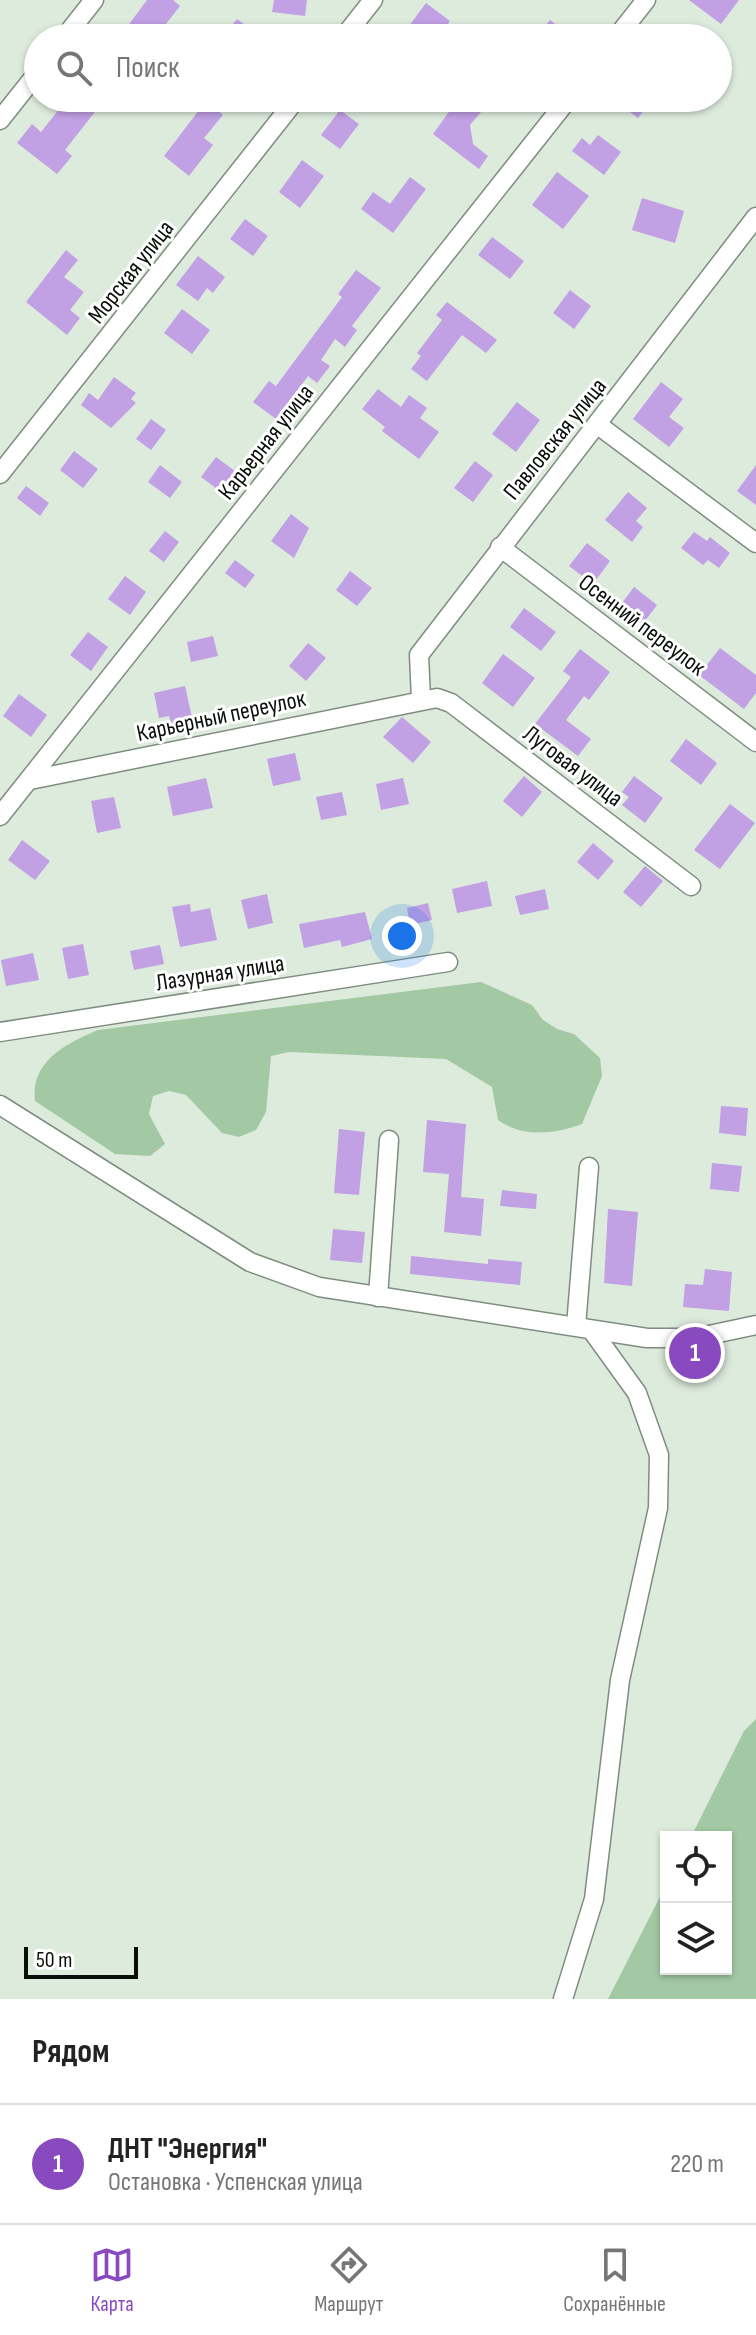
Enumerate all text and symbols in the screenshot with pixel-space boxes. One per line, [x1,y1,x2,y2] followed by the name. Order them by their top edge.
[24,24,732,112] search box
[52,46,96,90] icon: search
[116,50,179,86] text: Поиск
[82,215,180,329] street label: Морская улица
[497,372,613,506] street label: Павловская улица
[212,379,320,505] street label: Карьерная улица
[573,568,712,683] street label: Осенний переулок
[134,684,309,748] street label: Карьерный переулок
[517,719,629,813] street label: Луговая улица
[382,916,422,956] your location
[154,949,286,997] street label: Лазурная улица
[669,1323,721,1383] pin: 1
[660,1831,732,1975] map controls
[660,1831,732,1903] button: locate
[660,1903,732,1975] button: layers
[24,1943,138,1979] scale bar
[36,1947,72,1974] text: 50 m
[32,2031,110,2072] text: Рядом
[108,2131,267,2167] text: ДНТ "Энергия"
[53,2149,63,2180] text: 1
[670,2149,724,2180] text: 220 m
[108,2167,363,2198] text: Остановка · Успенская улица
[90,2243,134,2318] tab: Карта
[314,2243,383,2318] tab: Маршрут
[563,2243,666,2318] tab: Сохранённые

